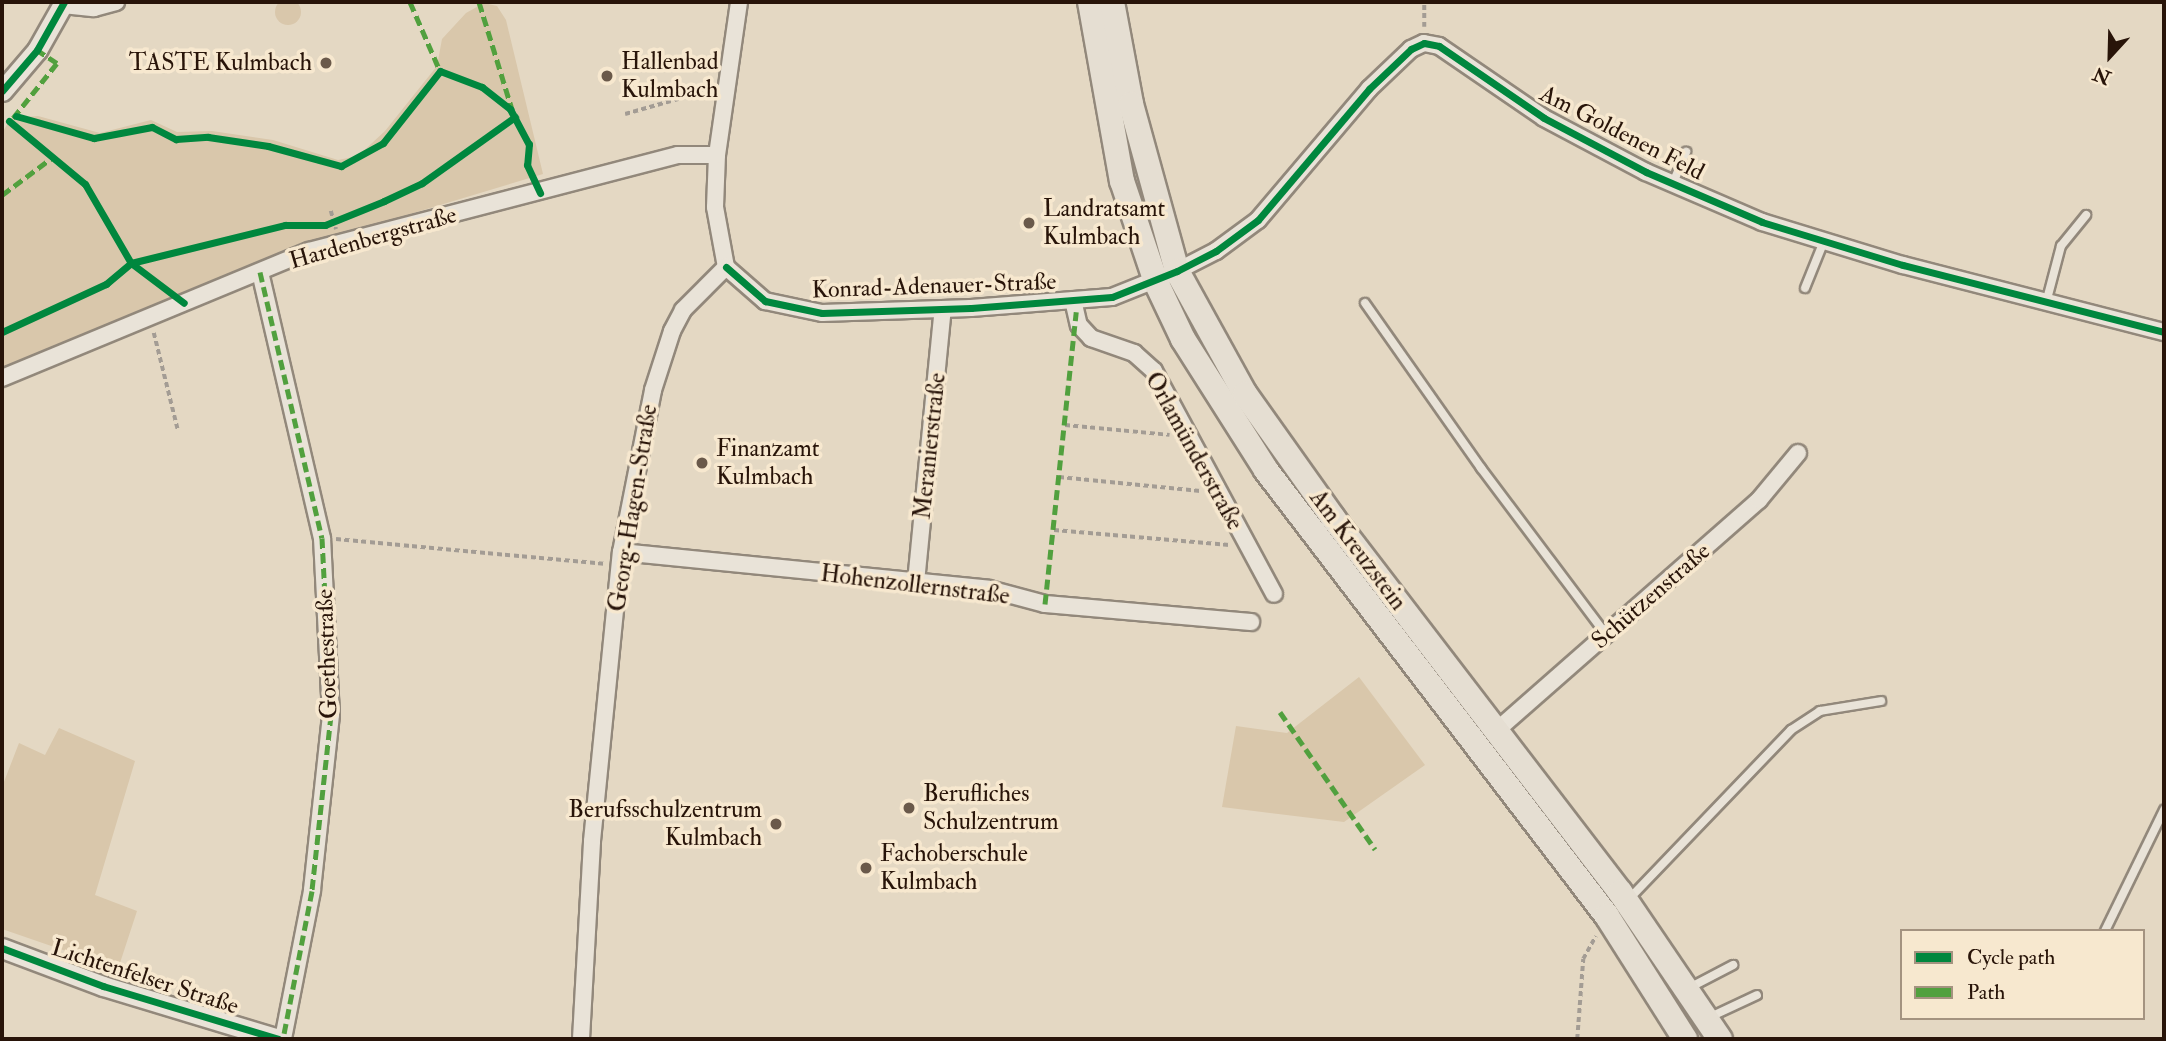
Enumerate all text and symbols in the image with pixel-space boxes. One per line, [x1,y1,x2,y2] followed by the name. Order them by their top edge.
[2075,21,2145,91] north arrow
[621,48,718,104] place label: Hallenbad Kulmbach
[129,49,312,77] place label: TASTE Kulmbach
[318,55,334,71] marker: TASTE Kulmbach
[2090,61,2115,90] text: N
[599,68,615,84] marker: Hallenbad Kulmbach
[1535,79,1709,187] street label: Am Goldenen Feld
[1043,195,1165,251] place label: Landratsamt Kulmbach
[286,200,460,276] street label: Hardenbergstraße
[1021,215,1037,231] marker: Landratsamt Kulmbach
[811,267,1057,305] street label: Konrad-Adenauer-Straße
[1139,367,1249,535] street label: Orlamünderstraße
[908,371,952,521] street label: Meranierstraße
[602,402,664,614] street label: Georg-Hagen-Straße
[716,435,820,491] place label: Finanzamt Kulmbach
[694,455,710,471] marker: Finanzamt Kulmbach
[1303,484,1413,616] street label: Am Kreuzstein
[1586,537,1716,655] street label: Schützenstraße
[819,559,1011,611] street label: Hohenzollernstraße
[310,589,344,719] street label: Goethestraße
[923,780,1059,836] place label: Berufliches Schulzentrum
[568,796,762,852] place label: Berufsschulzentrum Kulmbach
[901,800,917,816] marker: Berufliches Schulzentrum
[768,816,784,832] marker: Berufsschulzentrum Kulmbach
[880,840,1028,896] place label: Fachoberschule Kulmbach
[858,860,874,876] marker: Fachoberschule Kulmbach
[1900,929,2145,1020] legend
[48,933,242,1021] street label: Lichtenfelser Straße
[1967,944,2055,971] text: Cycle path
[1967,979,2005,1006] text: Path

